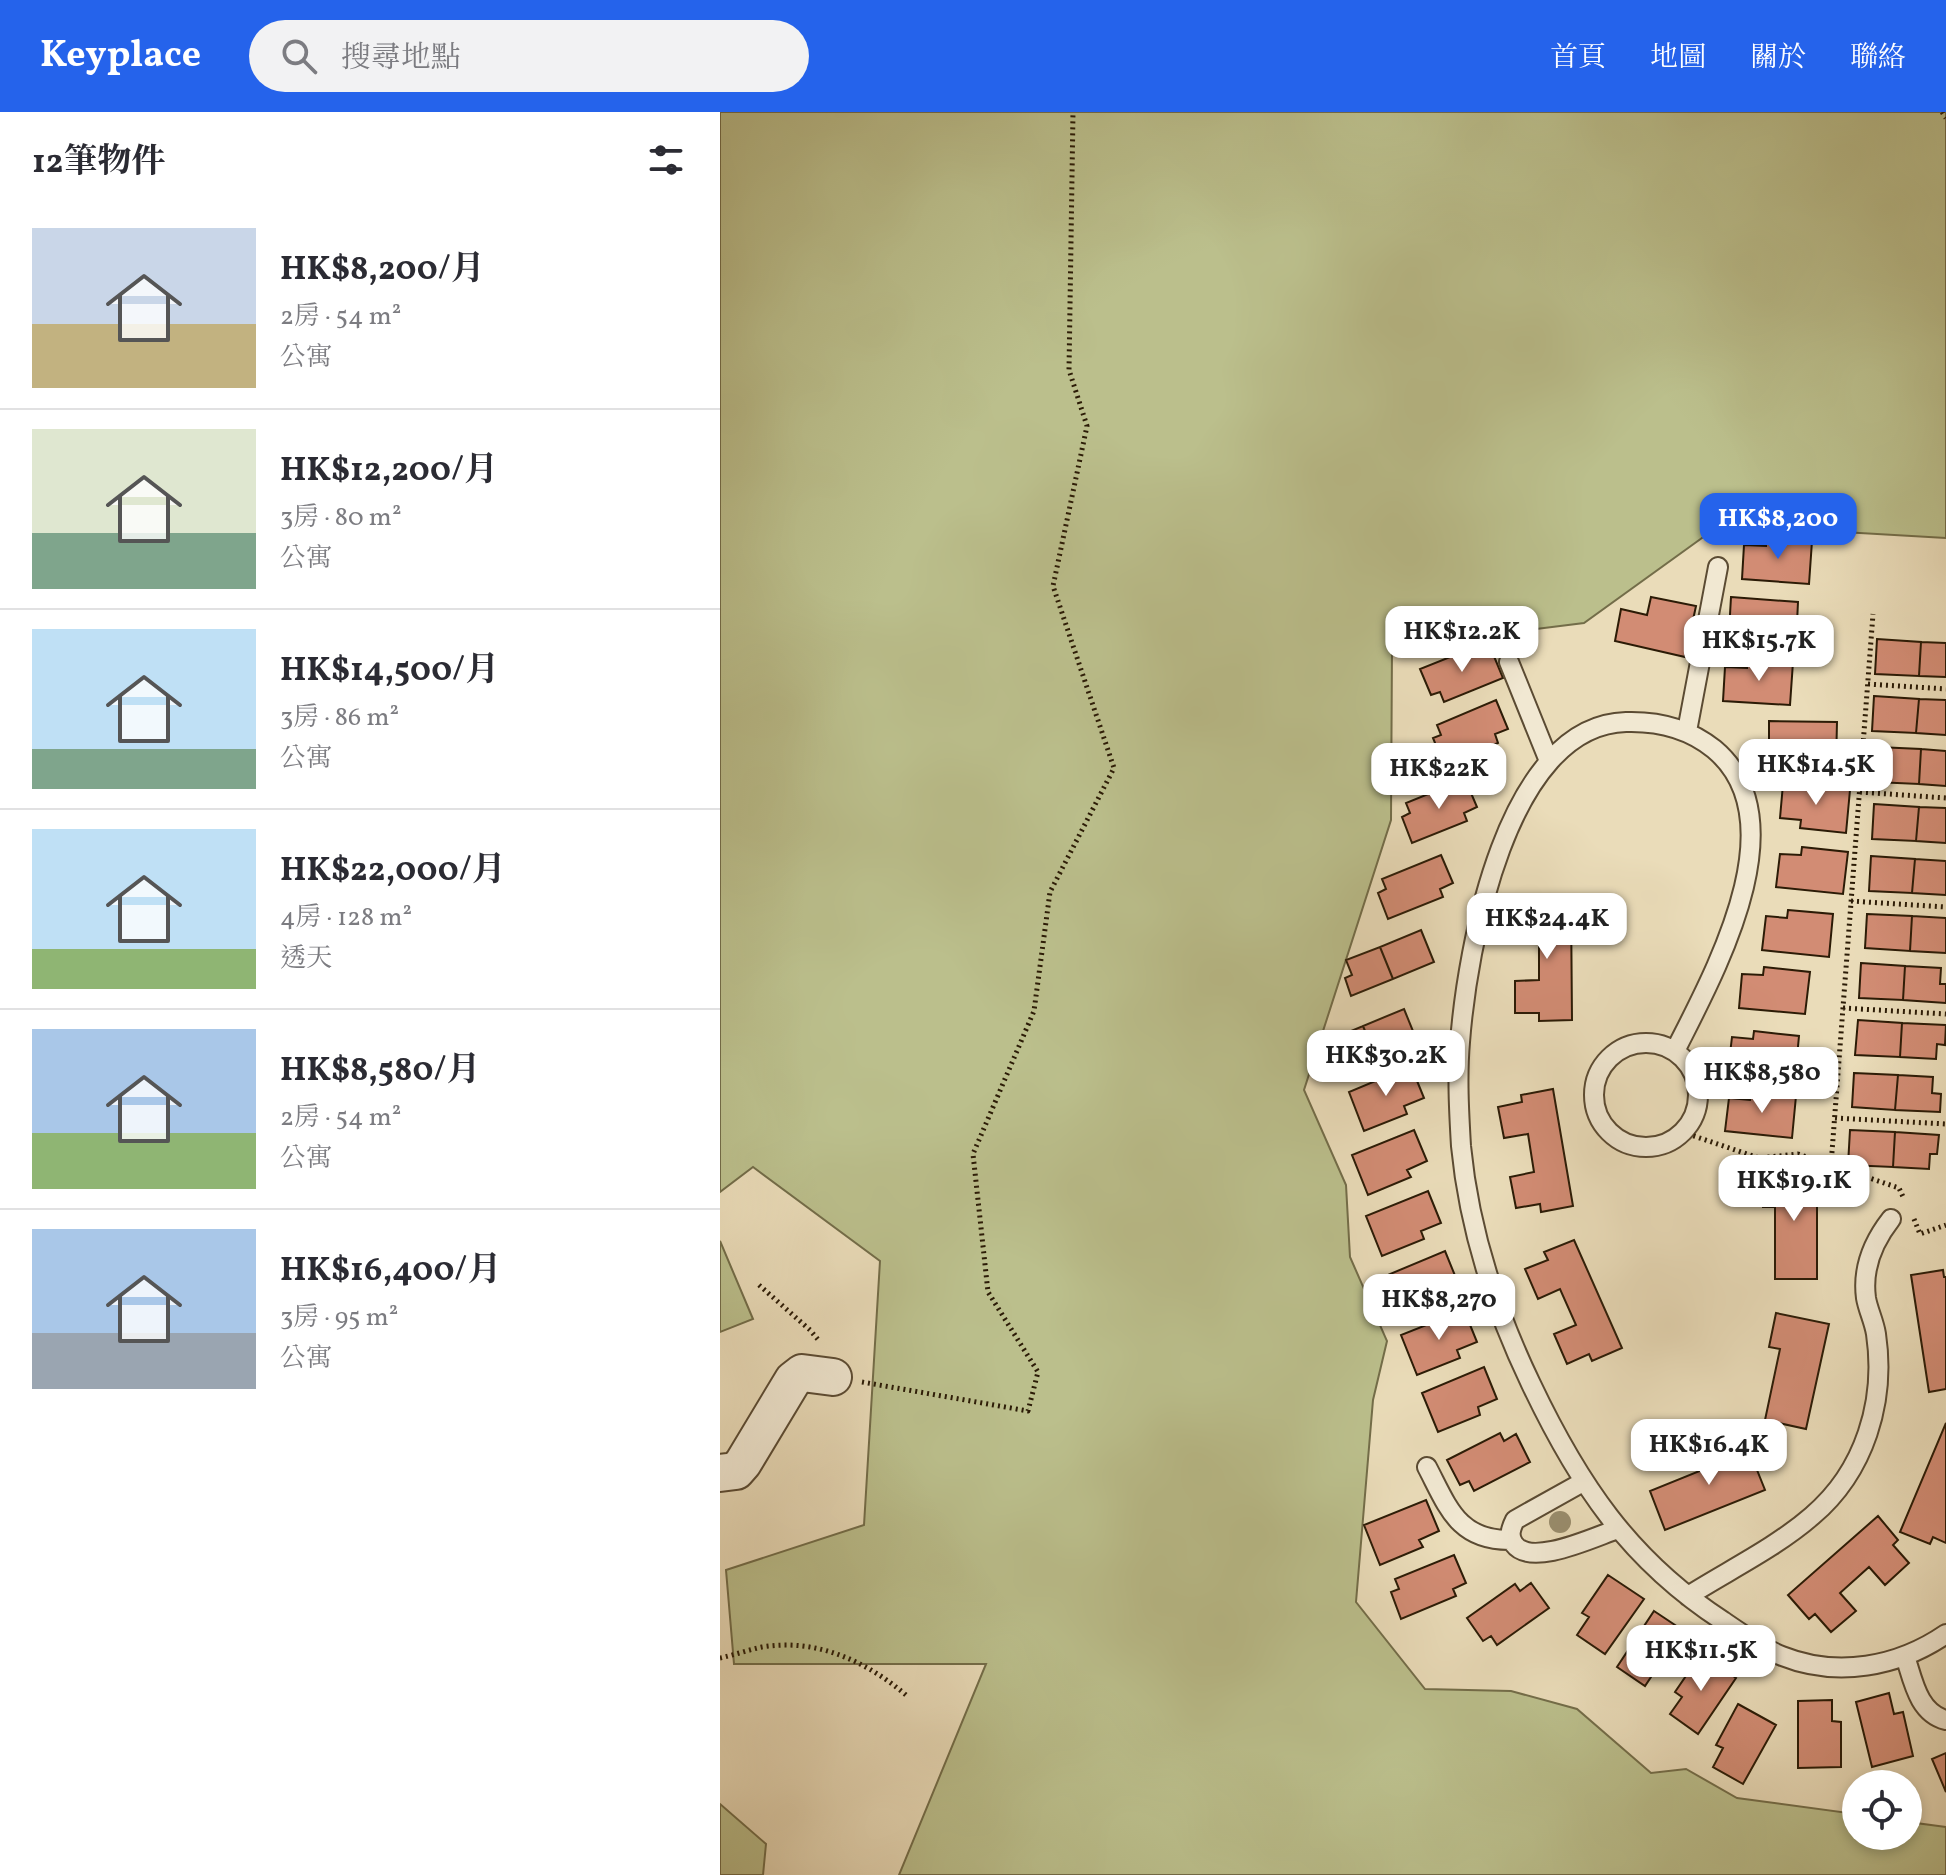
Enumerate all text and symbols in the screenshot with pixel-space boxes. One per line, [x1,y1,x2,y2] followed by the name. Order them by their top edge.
[249,20,809,92] search box
[40,30,201,83] text: Keyplace
[277,34,321,78] icon: search
[341,38,461,80] text: 搜尋地點
[1550,39,1606,78] text: 首頁
[1650,39,1706,78] text: 地圖
[1750,39,1806,78] text: 關於
[1850,39,1906,78] text: 聯絡
[644,138,688,182] icon: filters
[32,140,165,187] text: 12筆物件
[280,247,485,294] text: HK$8,200/月
[96,260,192,356] icon: home
[280,299,401,335] text: 2房 · 54 m²
[280,340,332,376] text: 公寓
[280,448,498,495] text: HK$12,200/月
[96,461,192,557] icon: home
[1695,493,1861,561] pin: HK$8,200
[280,500,402,536] text: 3房 · 80 m²
[1718,501,1838,537] text: HK$8,200
[280,541,332,577] text: 公寓
[1379,606,1545,674] pin: HK$12.2K
[1403,614,1521,650] text: HK$12.2K
[1676,615,1842,683] pin: HK$15.7K
[1702,623,1816,659] text: HK$15.7K
[280,648,499,695] text: HK$14,500/月
[96,661,192,757] icon: home
[280,700,399,736] text: 3房 · 86 m²
[1733,739,1899,807] pin: HK$14.5K
[280,741,332,777] text: 公寓
[1374,743,1504,811] pin: HK$22K
[1757,747,1875,783] text: HK$14.5K
[1389,751,1489,787] text: HK$22K
[280,848,506,895] text: HK$22,000/月
[96,861,192,957] icon: home
[1464,893,1630,961] pin: HK$24.4K
[280,900,412,936] text: 4房 · 128 m²
[1485,901,1609,937] text: HK$24.4K
[280,941,332,977] text: 透天
[1303,1030,1469,1098] pin: HK$30.2K
[1325,1038,1447,1074] text: HK$30.2K
[1679,1047,1845,1115] pin: HK$8,580
[280,1048,480,1095] text: HK$8,580/月
[1703,1055,1821,1091] text: HK$8,580
[96,1061,192,1157] icon: home
[280,1100,401,1136] text: 2房 · 54 m²
[280,1141,332,1177] text: 公寓
[1711,1155,1877,1223] pin: HK$19.1K
[1736,1163,1852,1199] text: HK$19.1K
[280,1248,501,1295] text: HK$16,400/月
[96,1261,192,1357] icon: home
[1356,1274,1522,1342] pin: HK$8,270
[1381,1282,1497,1318] text: HK$8,270
[280,1300,398,1336] text: 3房 · 95 m²
[280,1341,332,1377] text: 公寓
[1626,1419,1792,1487] pin: HK$16.4K
[1649,1427,1769,1463] text: HK$16.4K
[1618,1625,1784,1693] pin: HK$11.5K
[1645,1633,1757,1669] text: HK$11.5K
[1842,1770,1922,1850] map controls
[1842,1770,1922,1850] button: locate

